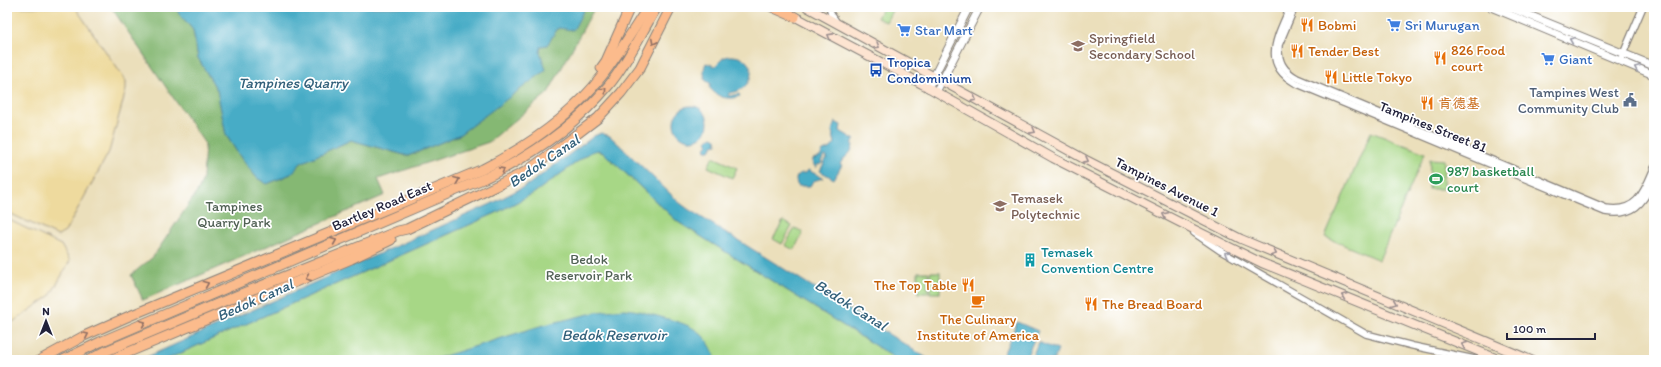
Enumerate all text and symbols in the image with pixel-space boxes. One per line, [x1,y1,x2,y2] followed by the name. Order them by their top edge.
[1299,17,1315,33] restaurant icon: Bobmi
[1318,17,1356,34] place label: Bobmi
[1386,17,1402,33] supermarket icon: Sri Murugan
[1405,17,1480,34] place label: Sri Murugan
[896,22,912,38] supermarket icon: Star Mart
[915,22,973,39] place label: Star Mart
[1089,30,1195,63] place label: Springfield Secondary School
[826,33,834,40] one-way arrow
[651,37,658,45] one-way arrow
[1568,37,1575,45] one-way arrow
[1070,38,1086,54] school or university icon: Springfield Secondary School
[873,42,880,49] one-way arrow
[1451,42,1506,75] place label: 826 Food court
[1289,43,1305,59] restaurant icon: Tender Best
[1308,43,1379,60] place label: Tender Best
[1432,50,1448,66] restaurant icon: 826 Food court
[1540,51,1556,67] supermarket icon: Giant
[1559,51,1592,68] place label: Giant
[887,54,972,87] place label: Tropica Condominium
[868,62,884,78] bus stop icon: Tropica Condominium
[1634,65,1642,73] one-way arrow
[1323,69,1339,85] restaurant icon: Little Tokyo
[1342,69,1412,86] place label: Little Tokyo
[238,74,350,92] water label: Tampines Quarry
[1518,84,1619,117] place label: Tampines West Community Club
[600,87,607,95] one-way arrow
[1622,92,1638,108] public building icon: Tampines West Community Club
[970,94,977,101] one-way arrow
[1419,95,1435,111] restaurant icon: 肯德基
[1438,95,1480,112] place label: 肯德基
[1377,98,1490,157] street label: Tampines Street 81
[1029,126,1036,134] one-way arrow
[505,130,584,191] water label: Bedok Canal
[1112,154,1222,221] street label: Tampines Avenue 1
[1081,155,1089,162] one-way arrow
[1447,163,1535,196] place label: 987 basketball court
[498,167,505,174] one-way arrow
[1428,171,1444,187] sports icon: 987 basketball court
[329,177,435,235] street label: Bartley Road East
[452,177,460,185] one-way arrow
[1011,190,1080,223] place label: Temasek Polytechnic
[197,198,271,231] park label: Tampines Quarry Park
[992,198,1008,214] school or university icon: Temasek Polytechnic
[1162,212,1169,220] one-way arrow
[330,238,337,246] one-way arrow
[1041,244,1154,277] place label: Temasek Convention Centre
[1270,248,1277,256] one-way arrow
[546,251,633,284] park label: Bedok Reservoir Park
[1022,252,1038,268] building icon: Temasek Convention Centre
[1224,252,1231,259] one-way arrow
[304,273,311,281] one-way arrow
[214,274,298,325] water label: Bedok Canal
[812,276,892,335] water label: Bedok Canal
[874,277,957,294] place label: The Top Table
[960,277,976,293] restaurant icon: The Top Table
[202,280,209,288] one-way arrow
[1340,292,1347,300] one-way arrow
[970,293,986,309] cafe icon: The Culinary Institute of America
[1083,296,1099,312] restaurant icon: The Bread Board
[1102,296,1203,313] place label: The Bread Board
[1390,298,1397,306] one-way arrow
[26,301,66,341] north arrow
[42,305,50,318] text: N
[917,311,1040,344] place label: The Culinary Institute of America
[1507,315,1595,341] scale bar
[139,320,146,328] one-way arrow
[1513,322,1546,336] text: 100 m
[562,326,668,344] water label: Bedok Reservoir
[82,332,90,340] one-way arrow
[1461,341,1468,349] one-way arrow

